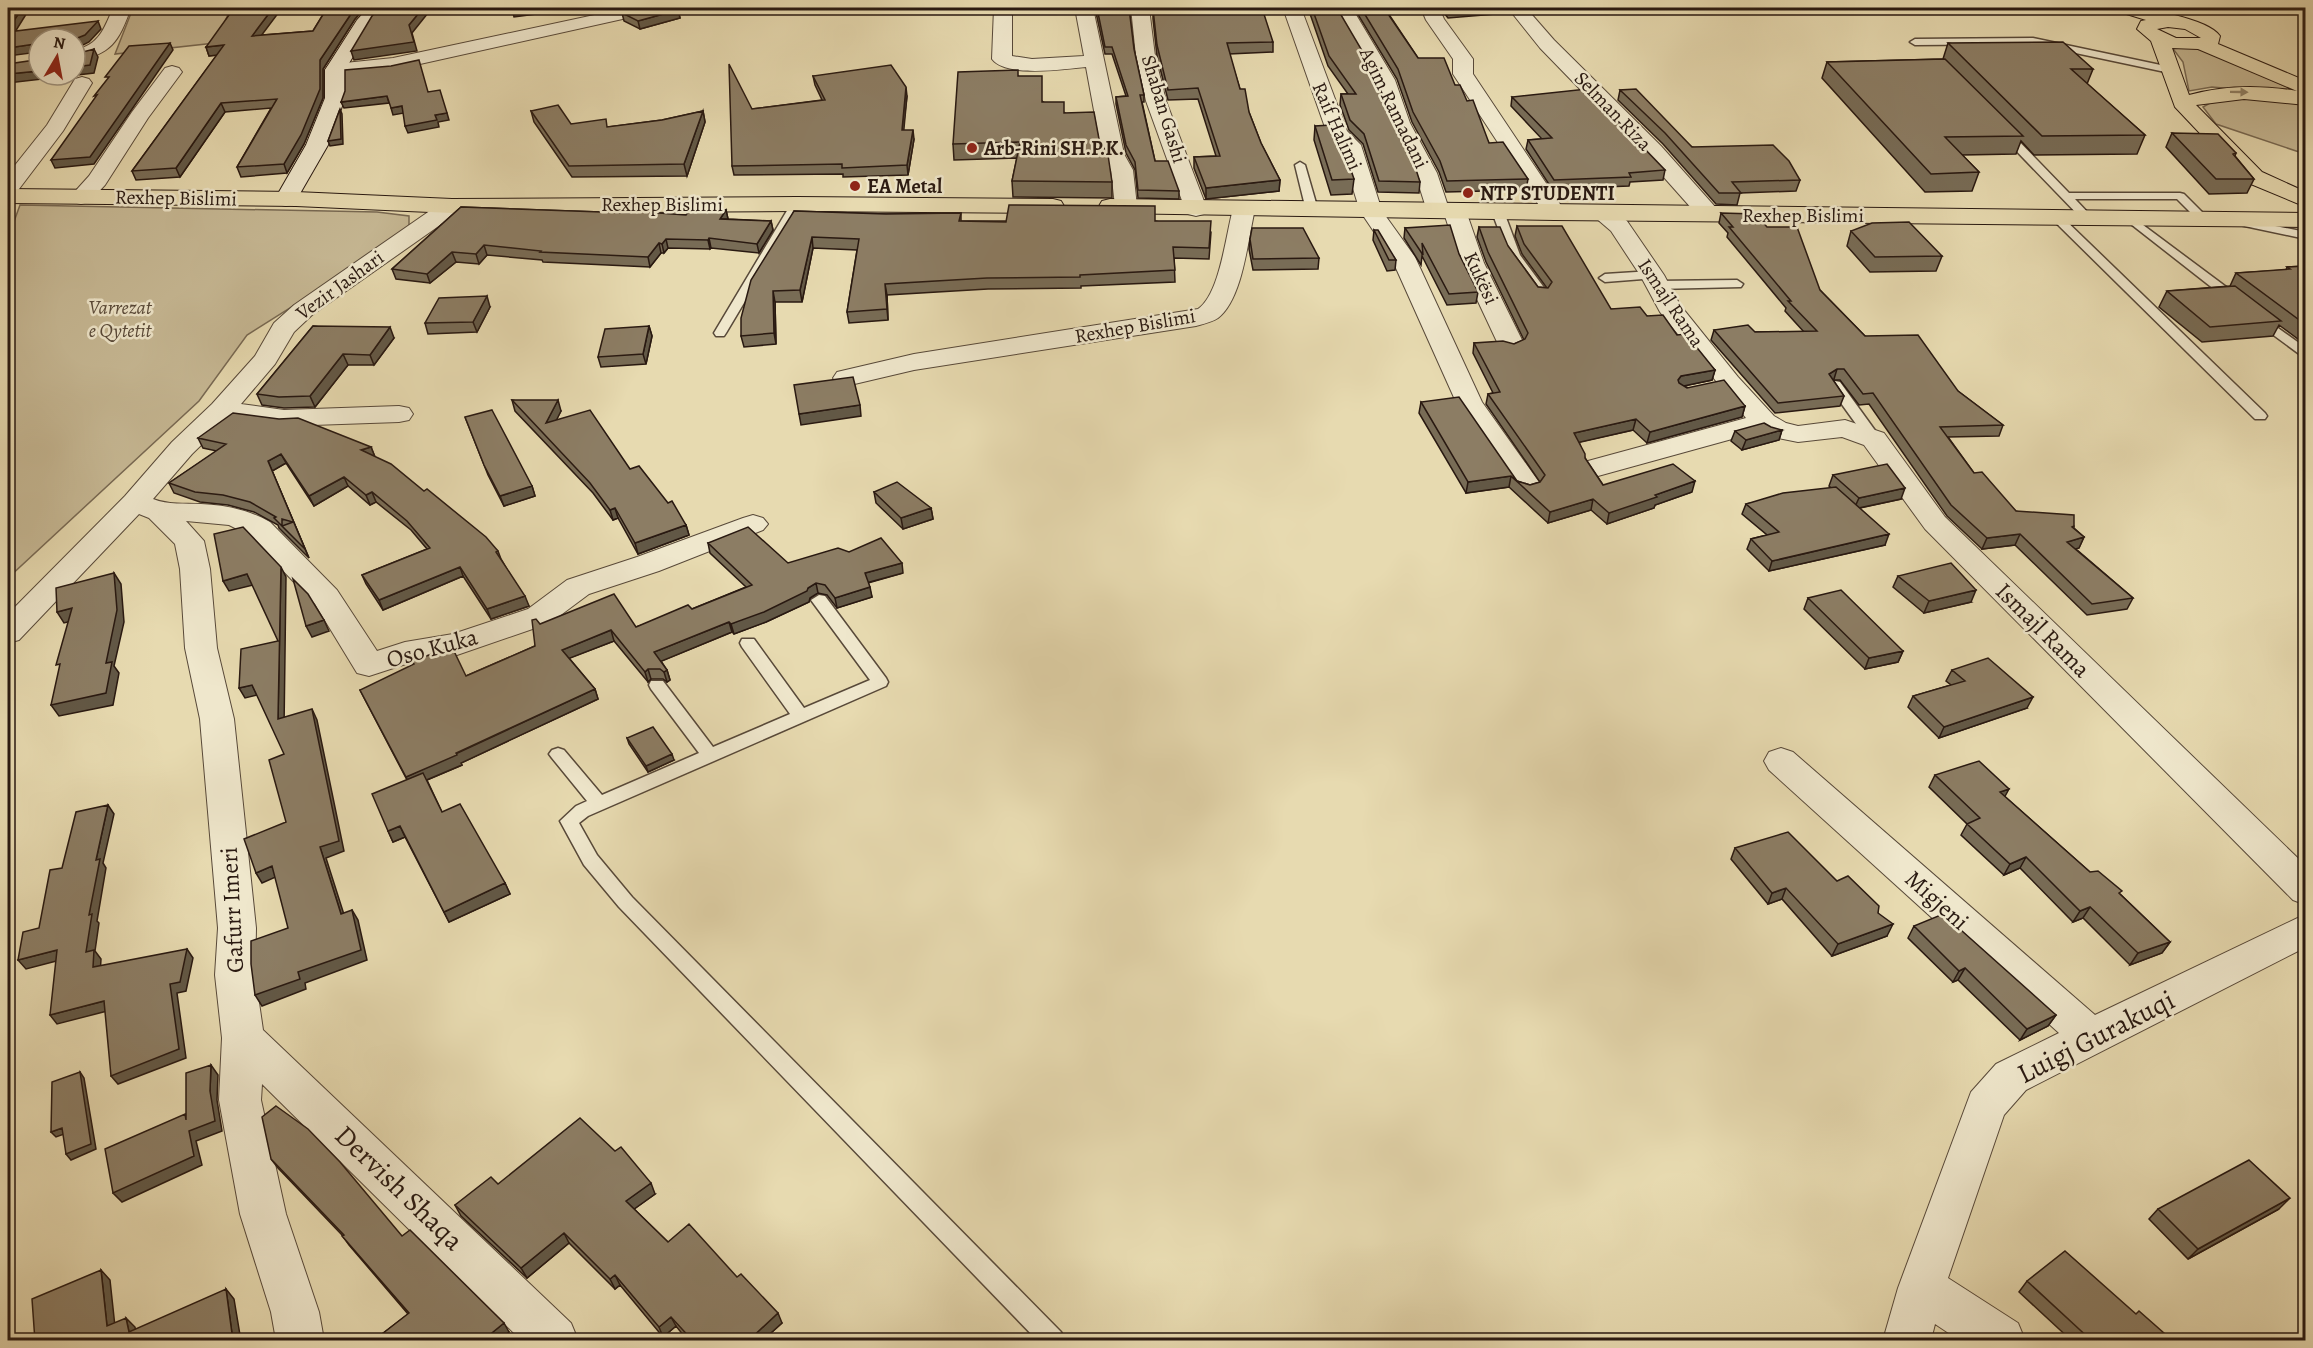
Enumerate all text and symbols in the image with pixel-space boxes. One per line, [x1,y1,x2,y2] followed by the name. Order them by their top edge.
[27,27,87,87] north arrow
[52,31,67,55] text: N
[1353,42,1435,173] street label: Agim Ramadani
[1135,52,1193,166] street label: Shaban Gashi
[1568,65,1658,157] street label: Selman Riza
[1306,78,1368,174] street label: Raif Halimi
[2230,87,2249,97] one-way arrow
[983,135,1124,162] place label: Arb-Rini SH.P.K.
[965,141,979,155] marker: Arb-Rini SH.P.K.
[867,173,943,200] place label: EA Metal
[848,179,862,193] marker: EA Metal
[1480,180,1615,207] place label: NTP STUDENTI
[115,183,237,213] street label: Rexhep Bislimi
[1461,186,1475,200] marker: NTP STUDENTI
[601,191,723,218] street label: Rexhep Bislimi
[1742,202,1864,229] street label: Rexhep Bislimi
[290,244,389,327] street label: Vezir Jashari
[1457,247,1505,309] street label: Kukësi
[1631,253,1711,353] street label: Ismajl Rama
[88,294,153,344] park label: Varrezat e Qytetit
[1073,302,1197,350] street label: Rexhep Bislimi
[1989,576,2098,685] street label: Ismajl Rama
[383,620,482,676] street label: Oso Kuka
[213,846,251,974] street label: Gafurr Imeri
[1898,863,1976,937] street label: Migjeni
[2011,981,2181,1093] street label: Luigj Gurakuqi
[326,1117,472,1259] street label: Dervish Shaqa

